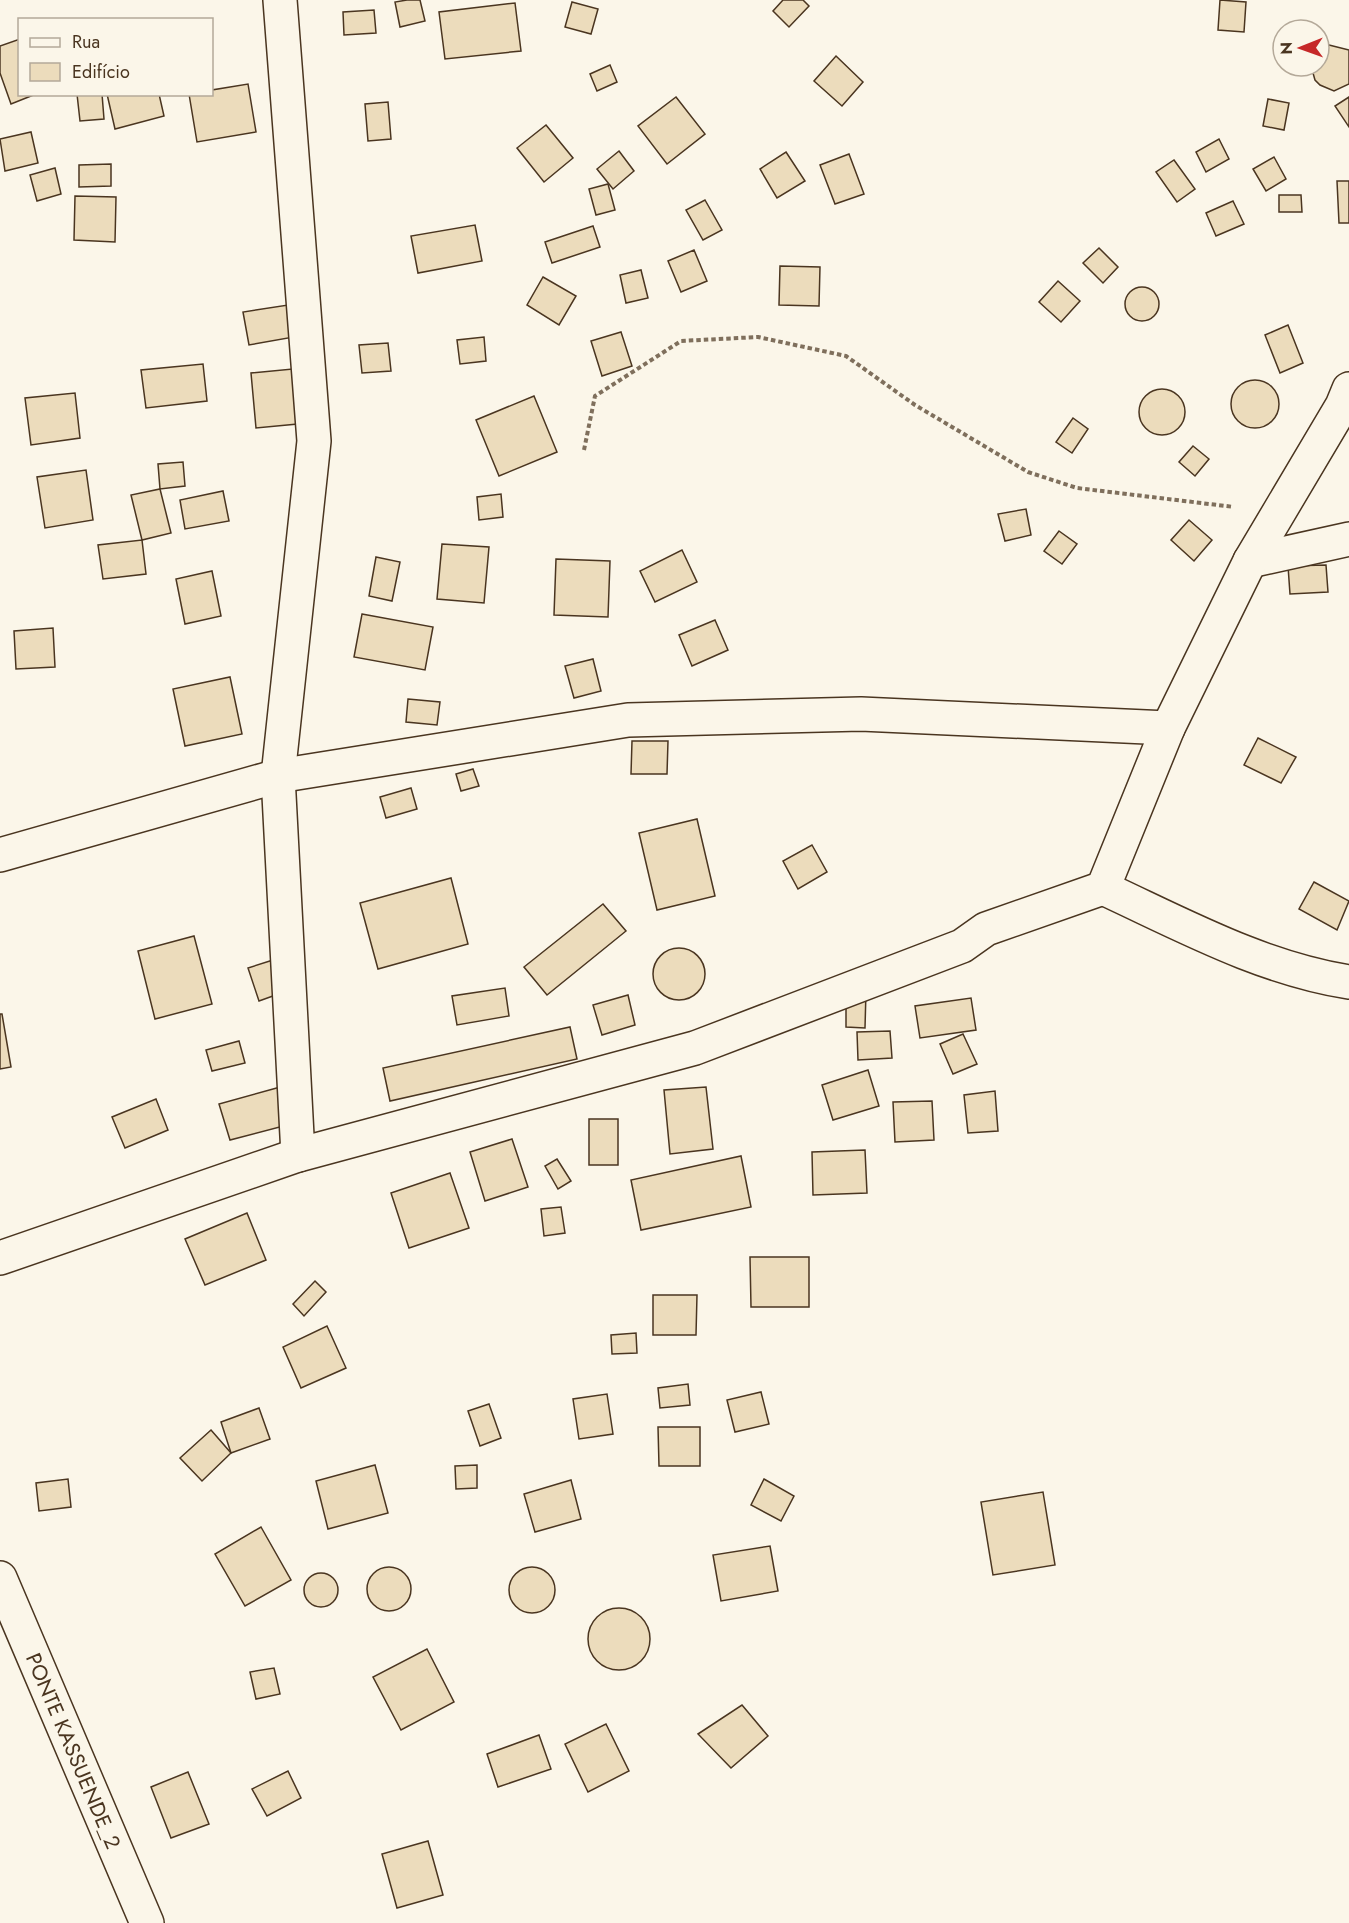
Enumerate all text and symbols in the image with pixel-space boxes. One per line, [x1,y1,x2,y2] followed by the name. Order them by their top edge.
[18,18,213,96] legend
[1271,18,1331,78] north arrow
[72,29,100,55] text: Rua
[1275,42,1298,55] text: N
[72,59,130,85] text: Edifício
[18,1648,128,1854] street label: PONTE KASSUENDE_2

